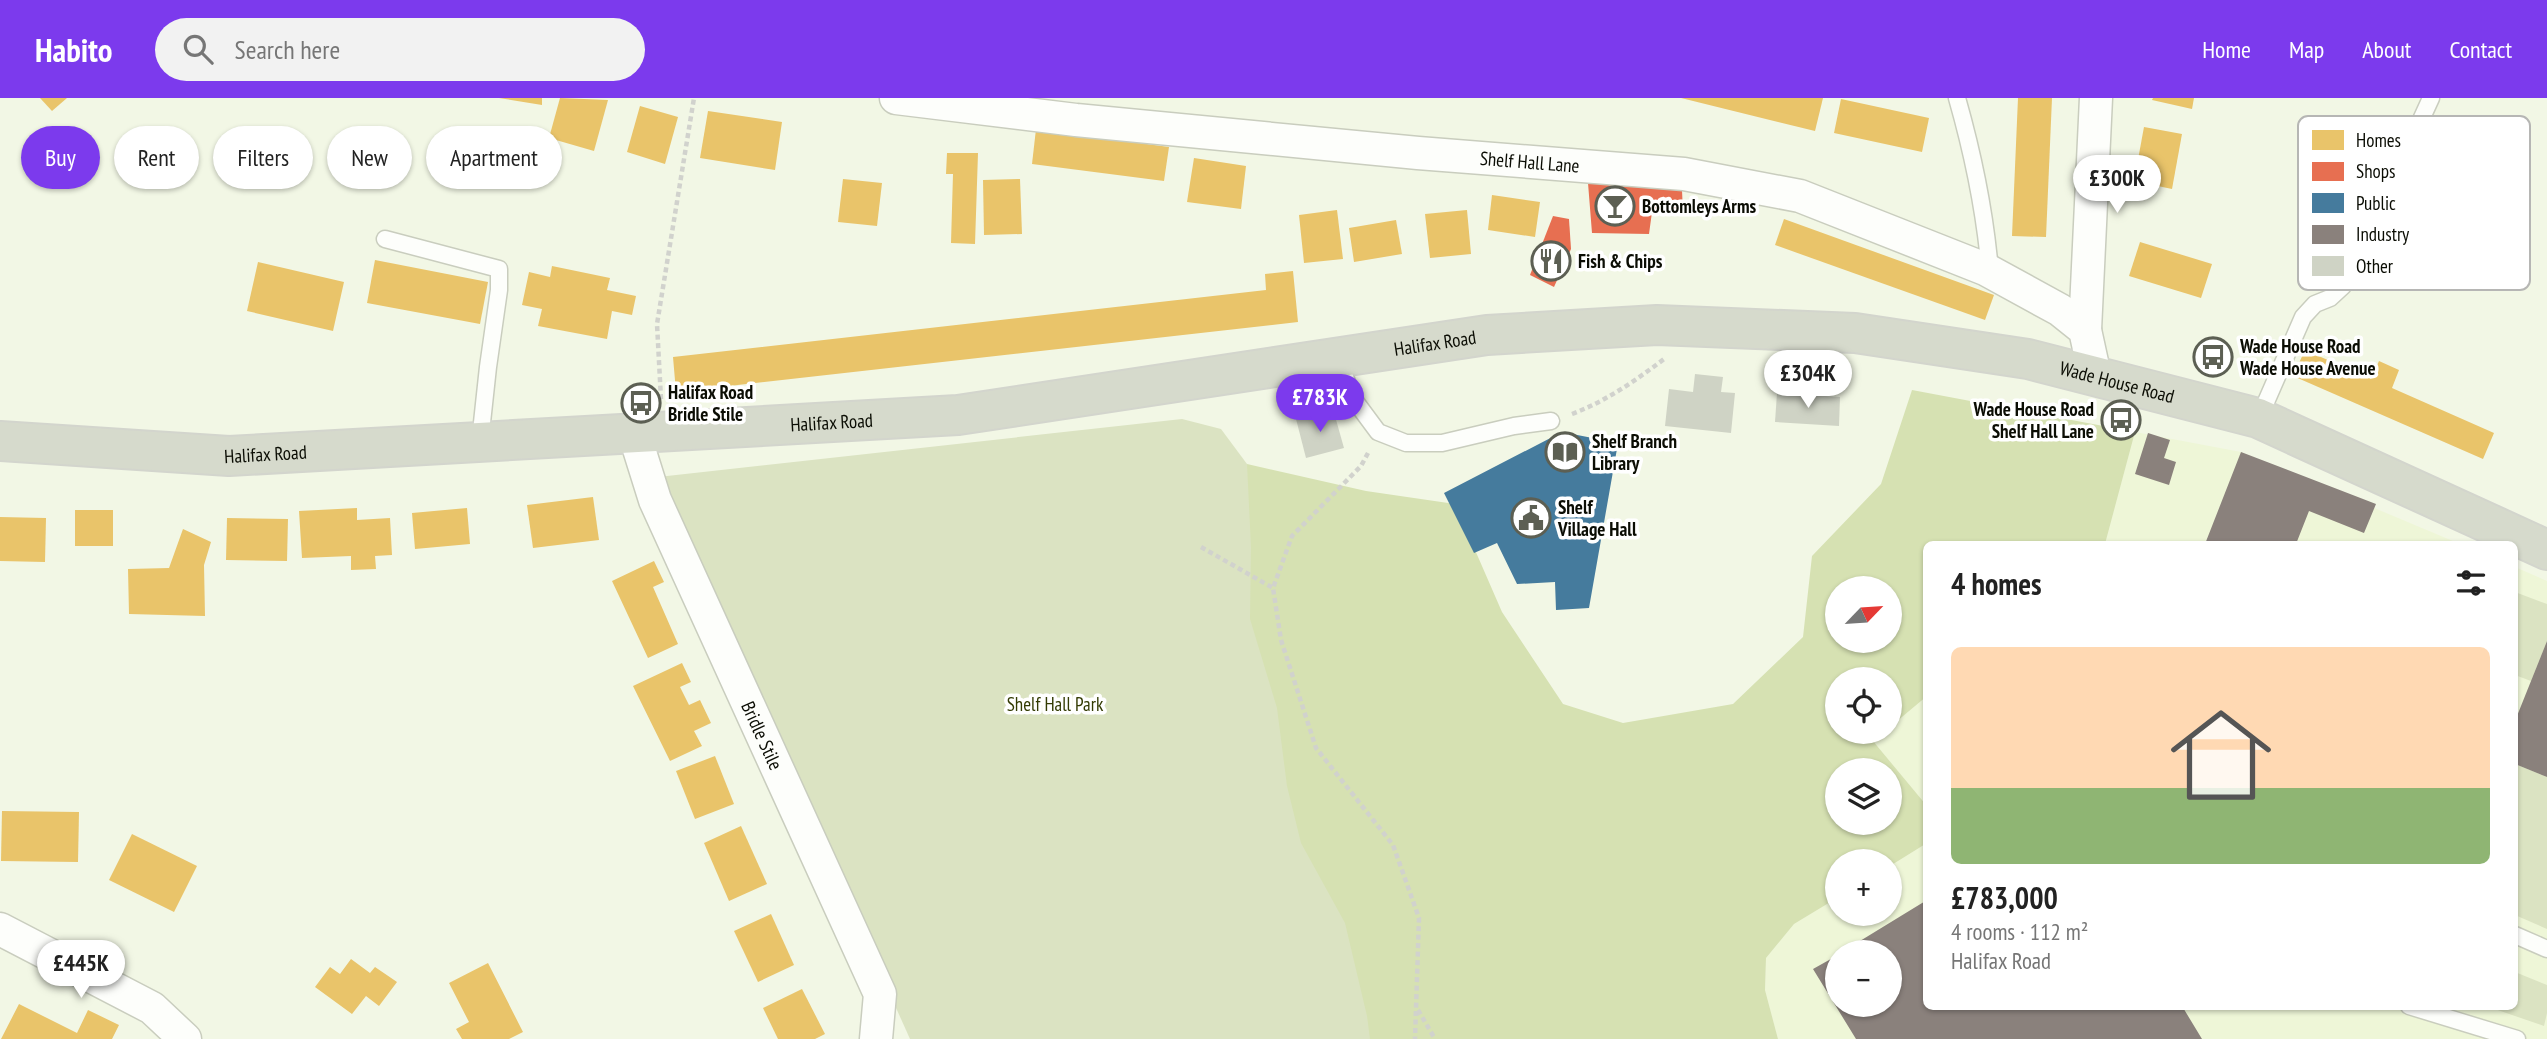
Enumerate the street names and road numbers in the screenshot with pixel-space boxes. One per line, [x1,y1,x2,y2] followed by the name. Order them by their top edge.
[1479,146,1581,178] street label: Shelf Hall Lane
[1392,325,1478,361] street label: Halifax Road
[2057,356,2177,408] street label: Wade House Road
[790,408,874,436] street label: Halifax Road
[223,440,307,468] street label: Halifax Road
[736,697,788,774] street label: Bridle Stile

